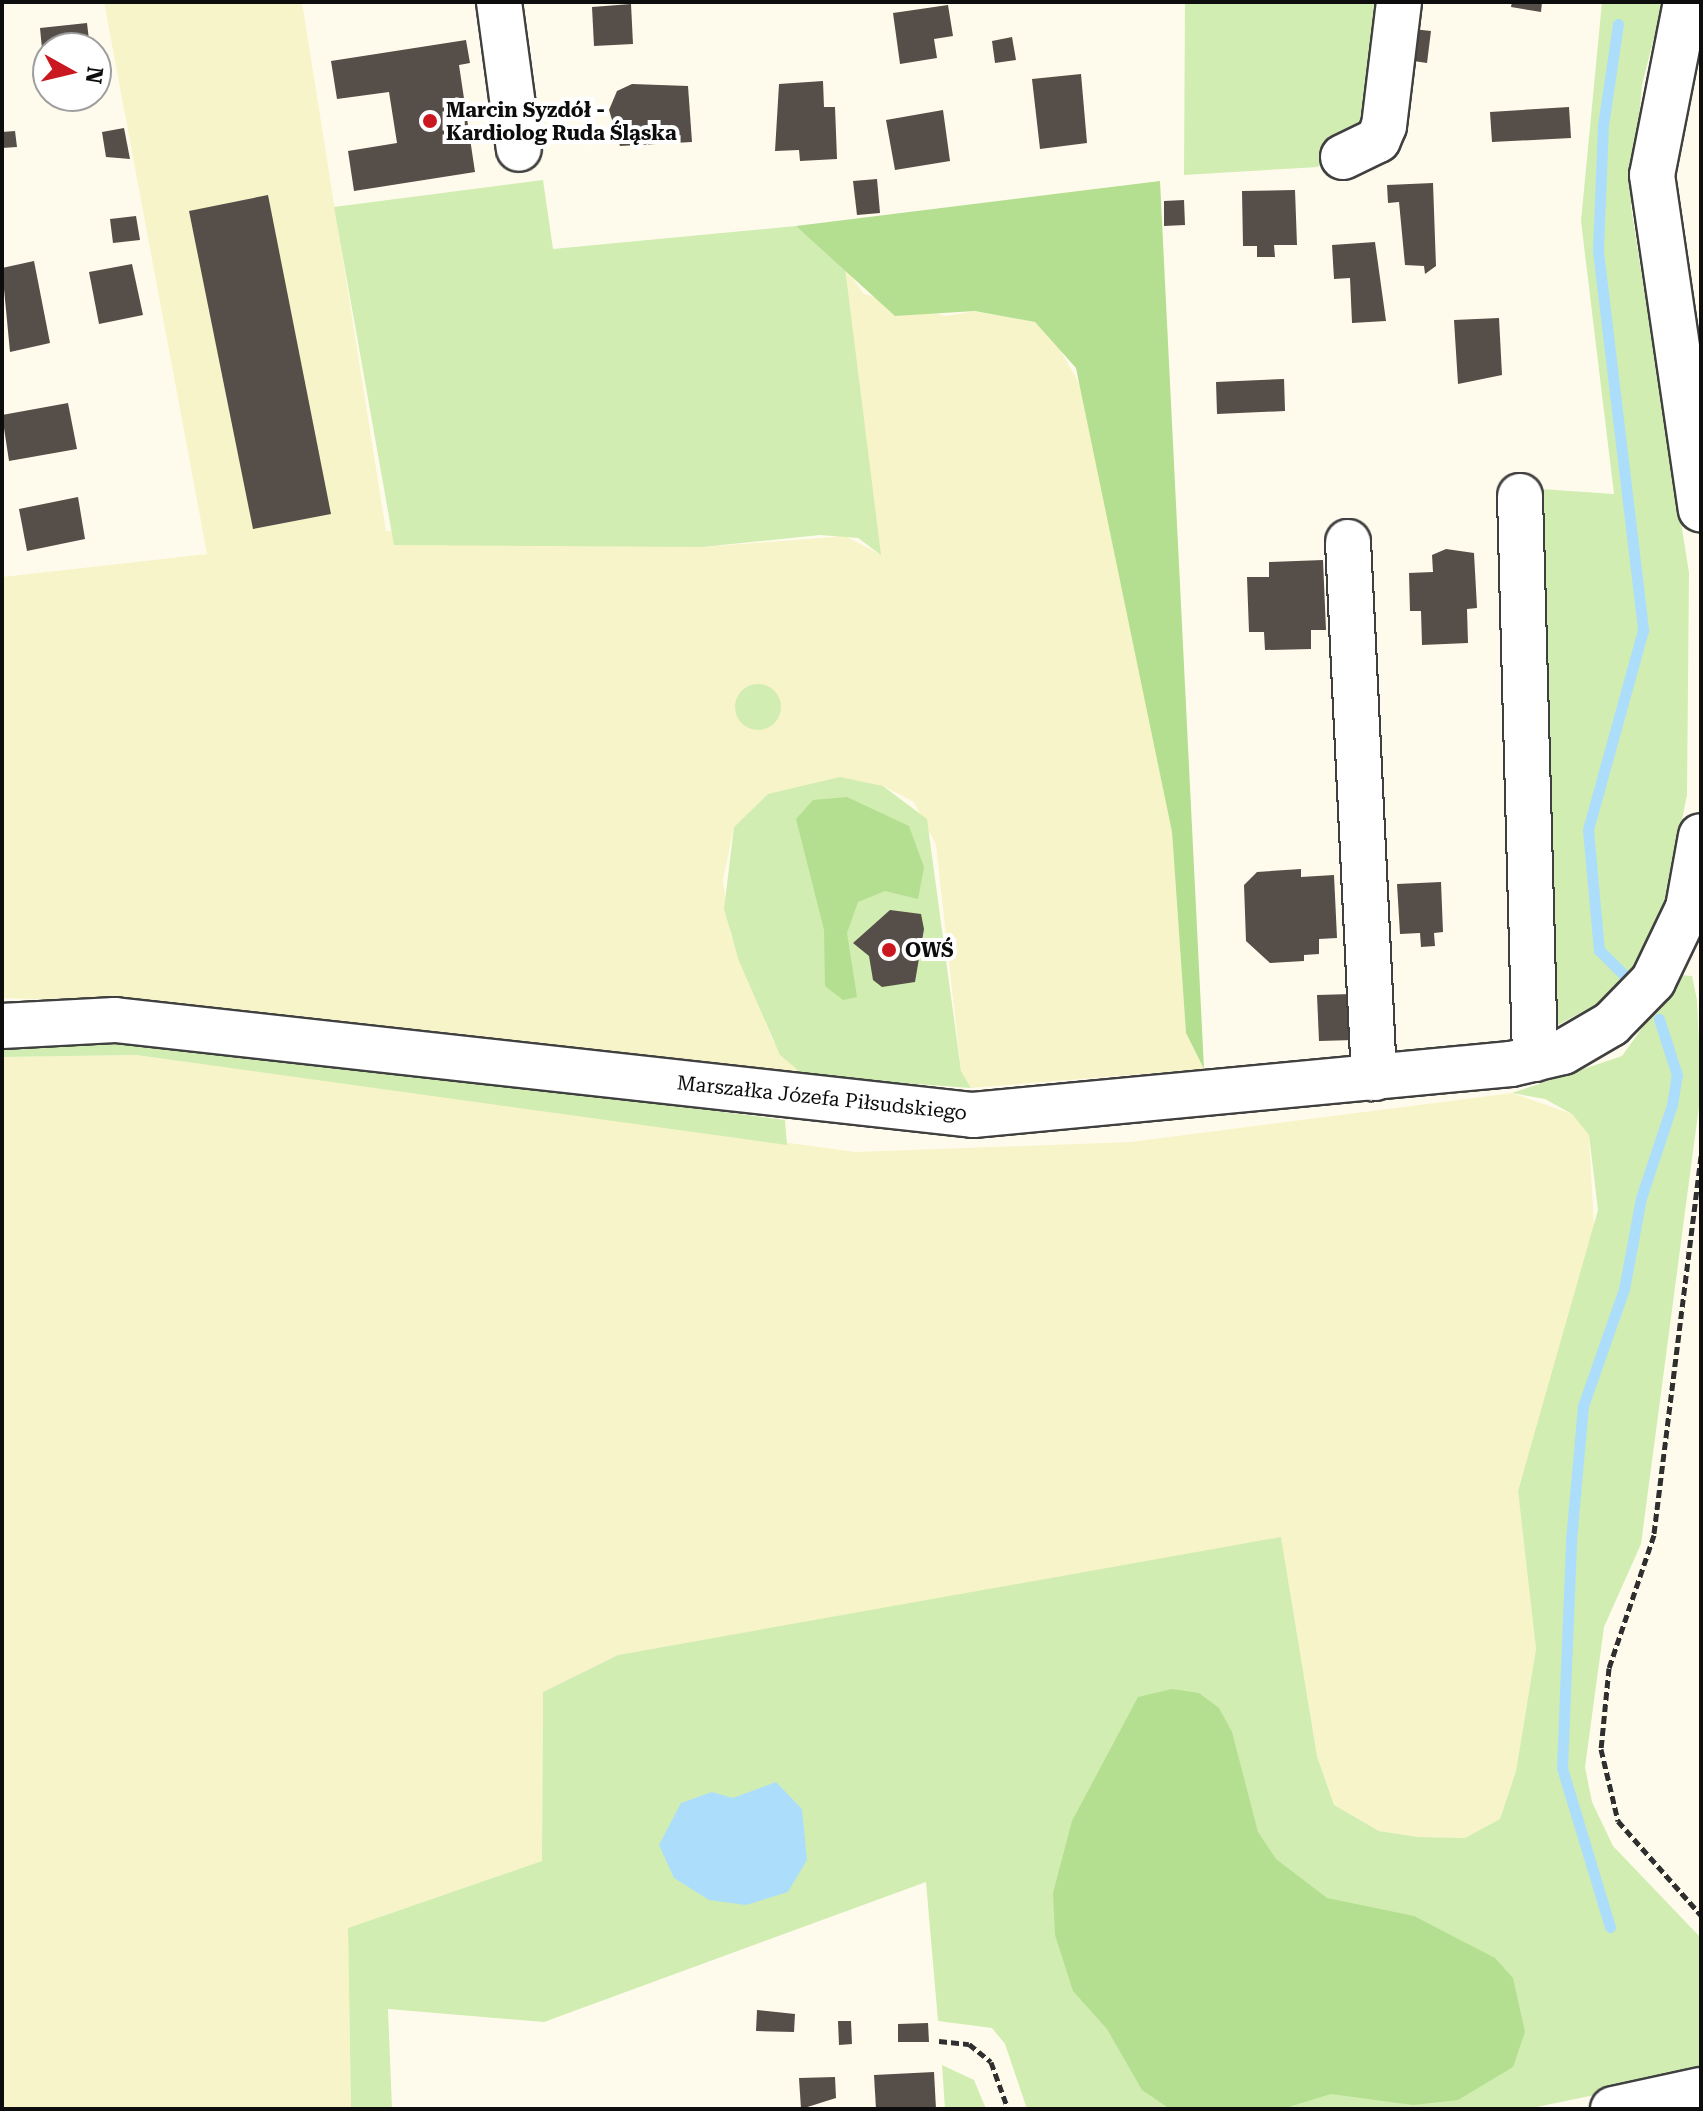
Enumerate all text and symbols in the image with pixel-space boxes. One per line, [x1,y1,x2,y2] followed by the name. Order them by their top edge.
[32,32,112,112] north arrow
[81,65,108,85] text: N
[446,98,677,145] place label: Marcin Syzdół - Kardiolog Ruda Śląska
[421,112,439,130] marker: Marcin Syzdół - Kardiolog Ruda Śląska
[905,938,954,962] place label: OWŚ
[880,941,898,959] marker: OWŚ
[676,1071,968,1125] street label: Marszałka Józefa Piłsudskiego

